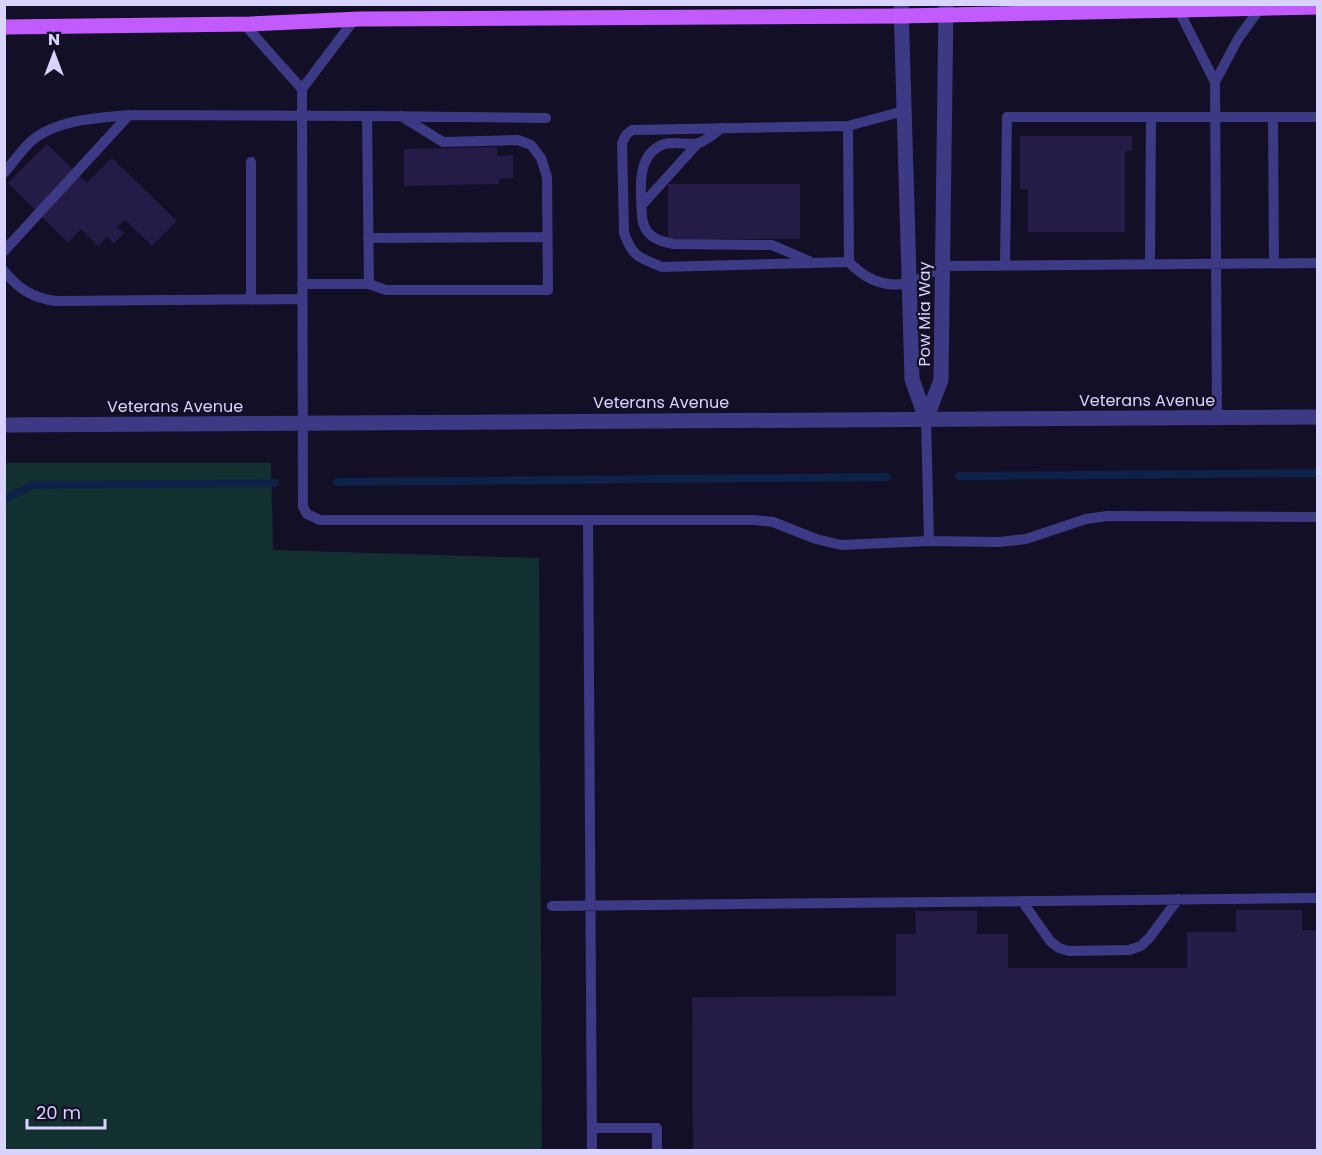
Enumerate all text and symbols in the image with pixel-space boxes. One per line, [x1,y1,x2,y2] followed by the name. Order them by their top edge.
[24,24,84,84] north arrow
[48,28,60,51] text: N
[913,261,936,367] street label: Pow Mia Way
[1079,389,1215,412] street label: Veterans Avenue
[593,391,729,414] street label: Veterans Avenue
[107,395,243,418] street label: Veterans Avenue
[27,1092,105,1130] scale bar
[36,1100,81,1125] text: 20 m

